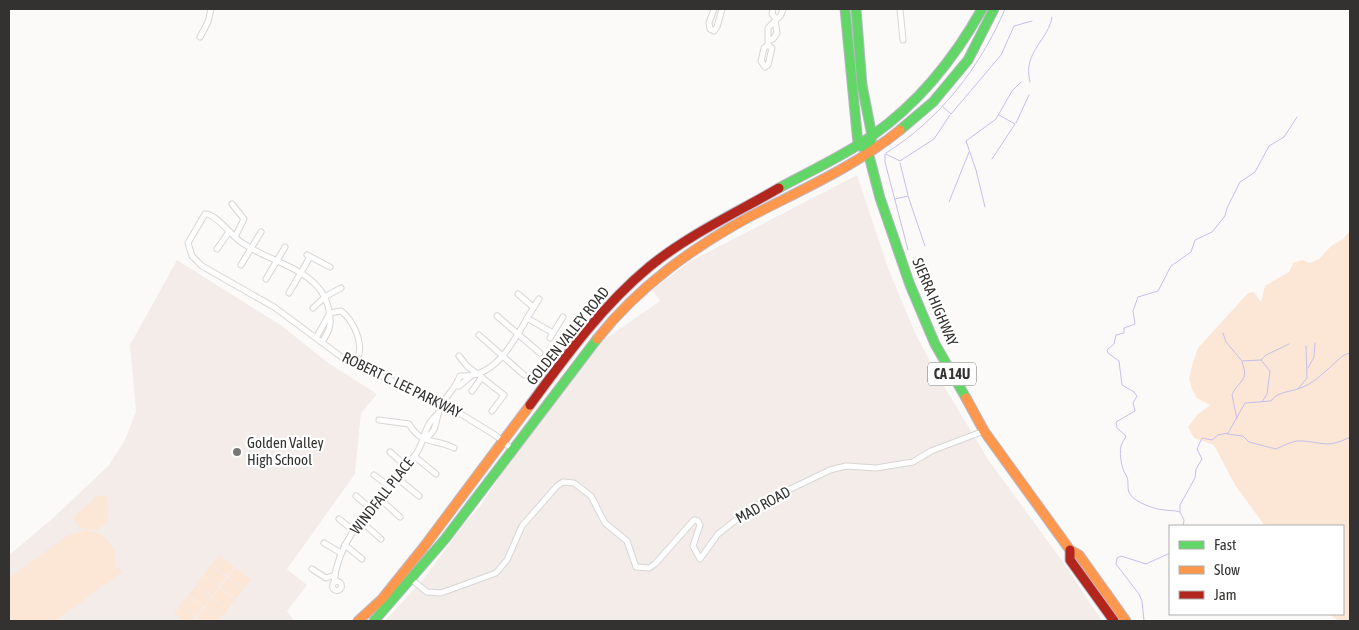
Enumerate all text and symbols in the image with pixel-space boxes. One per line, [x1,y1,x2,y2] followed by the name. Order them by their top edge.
[909,255,962,349] street label: SIERRA HIGHWAY
[523,283,612,388] street label: GOLDEN VALLEY ROAD
[340,348,465,421] street label: ROBERT C. LEE PARKWAY
[928,362,976,386] road number: CA 14U
[247,434,324,468] place label: Golden Valley High School
[231,446,243,458] marker: Golden Valley High School
[346,454,417,537] street label: WINDFALL PLACE
[733,483,793,526] street label: MAD ROAD
[1169,525,1344,615] legend
[1214,536,1236,553] text: Fast
[1214,561,1240,578] text: Slow
[1214,586,1237,603] text: Jam

